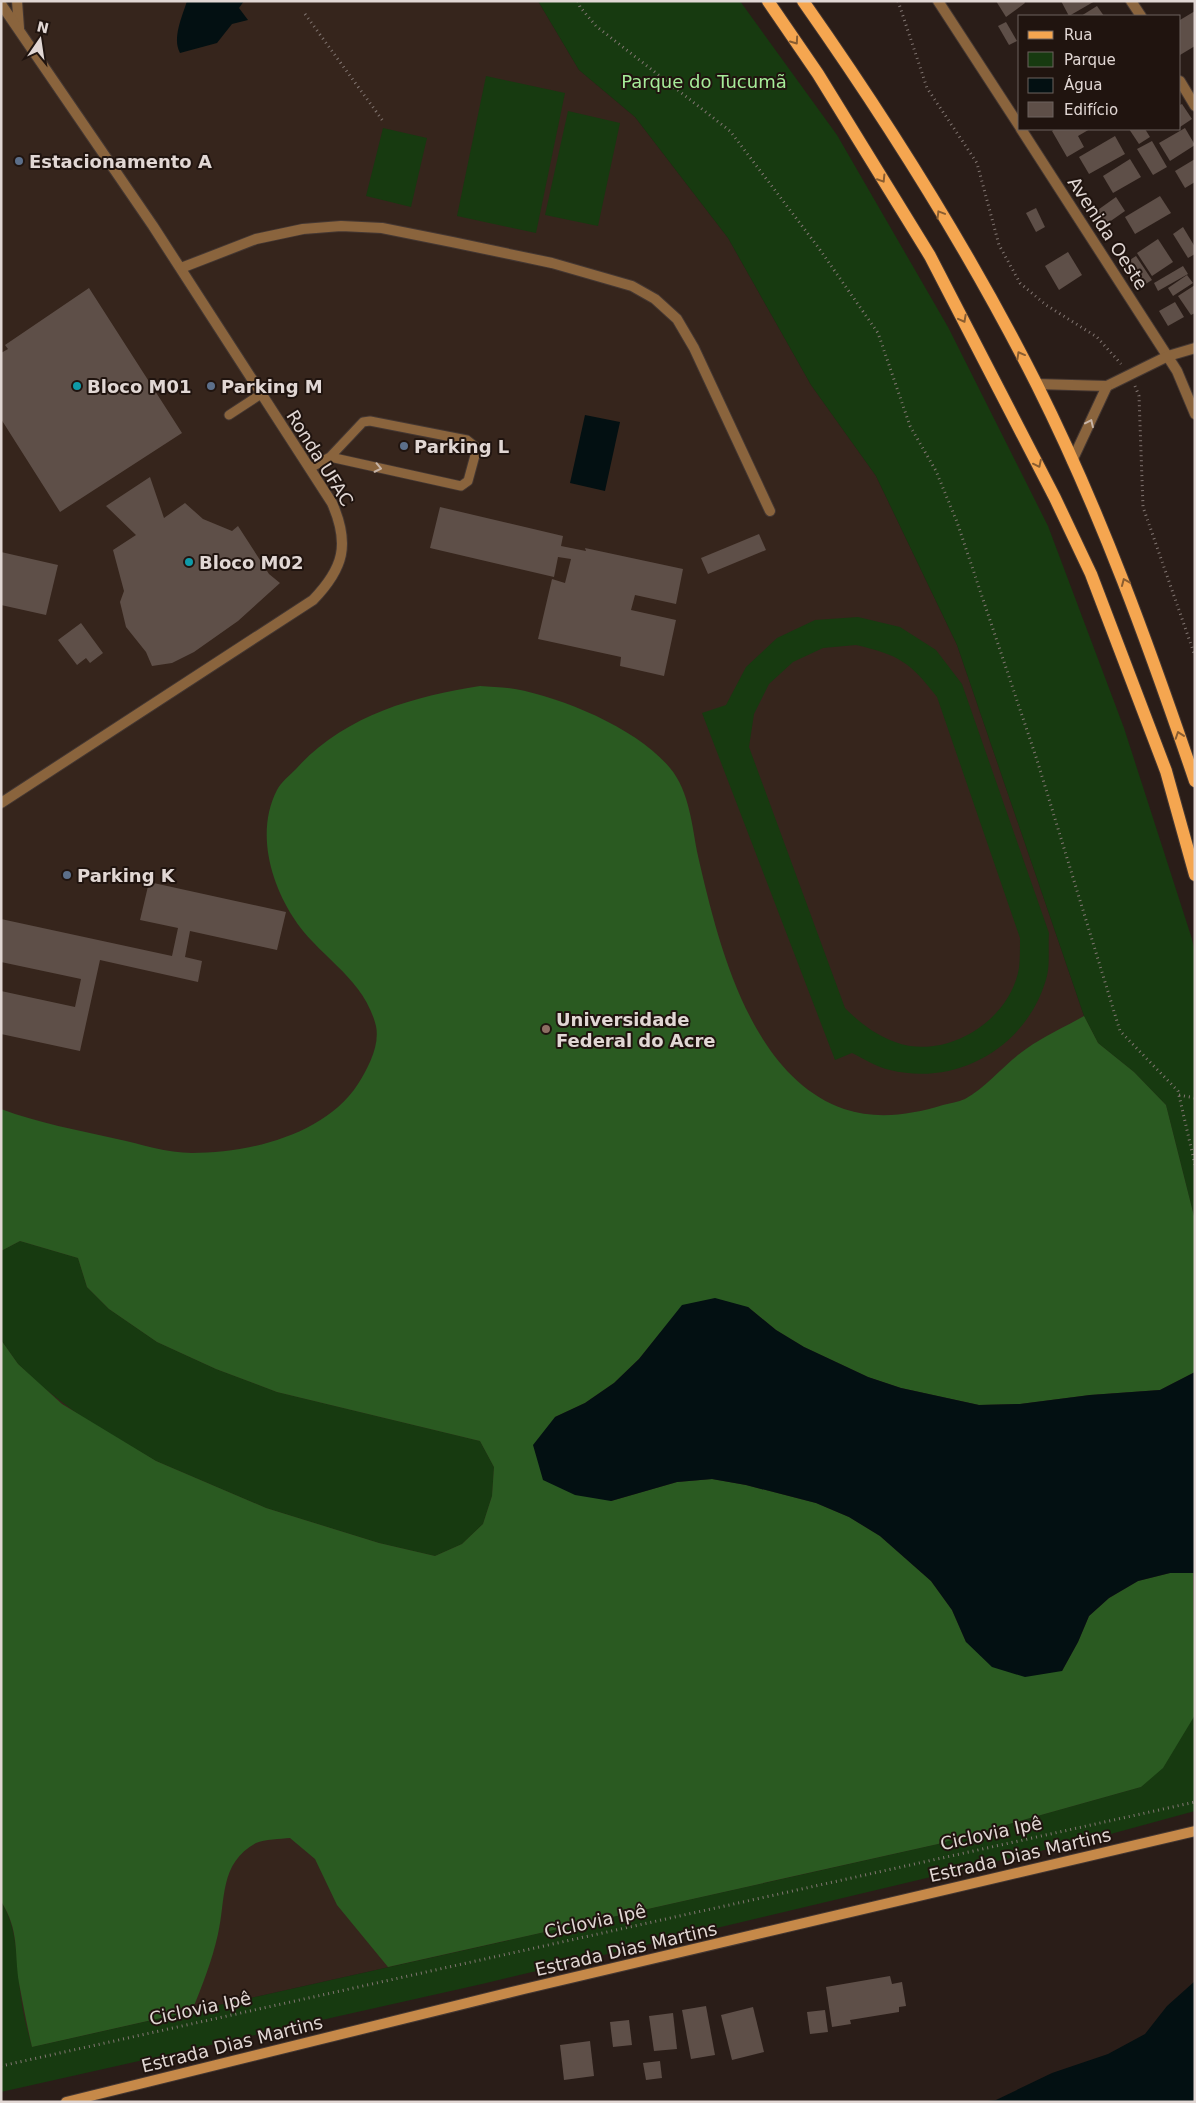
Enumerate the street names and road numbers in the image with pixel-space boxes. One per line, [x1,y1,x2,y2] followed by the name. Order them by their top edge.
[1064,173,1152,293] street label: Avenida Oeste
[282,406,358,510] street label: Ronda UFAC
[938,1812,1044,1854] street label: Ciclovia Ipê
[927,1824,1113,1886] street label: Estrada Dias Martins
[542,1900,648,1942] street label: Ciclovia Ipê
[533,1918,719,1980] street label: Estrada Dias Martins
[147,1987,253,2029] street label: Ciclovia Ipê
[139,2011,325,2077] street label: Estrada Dias Martins

